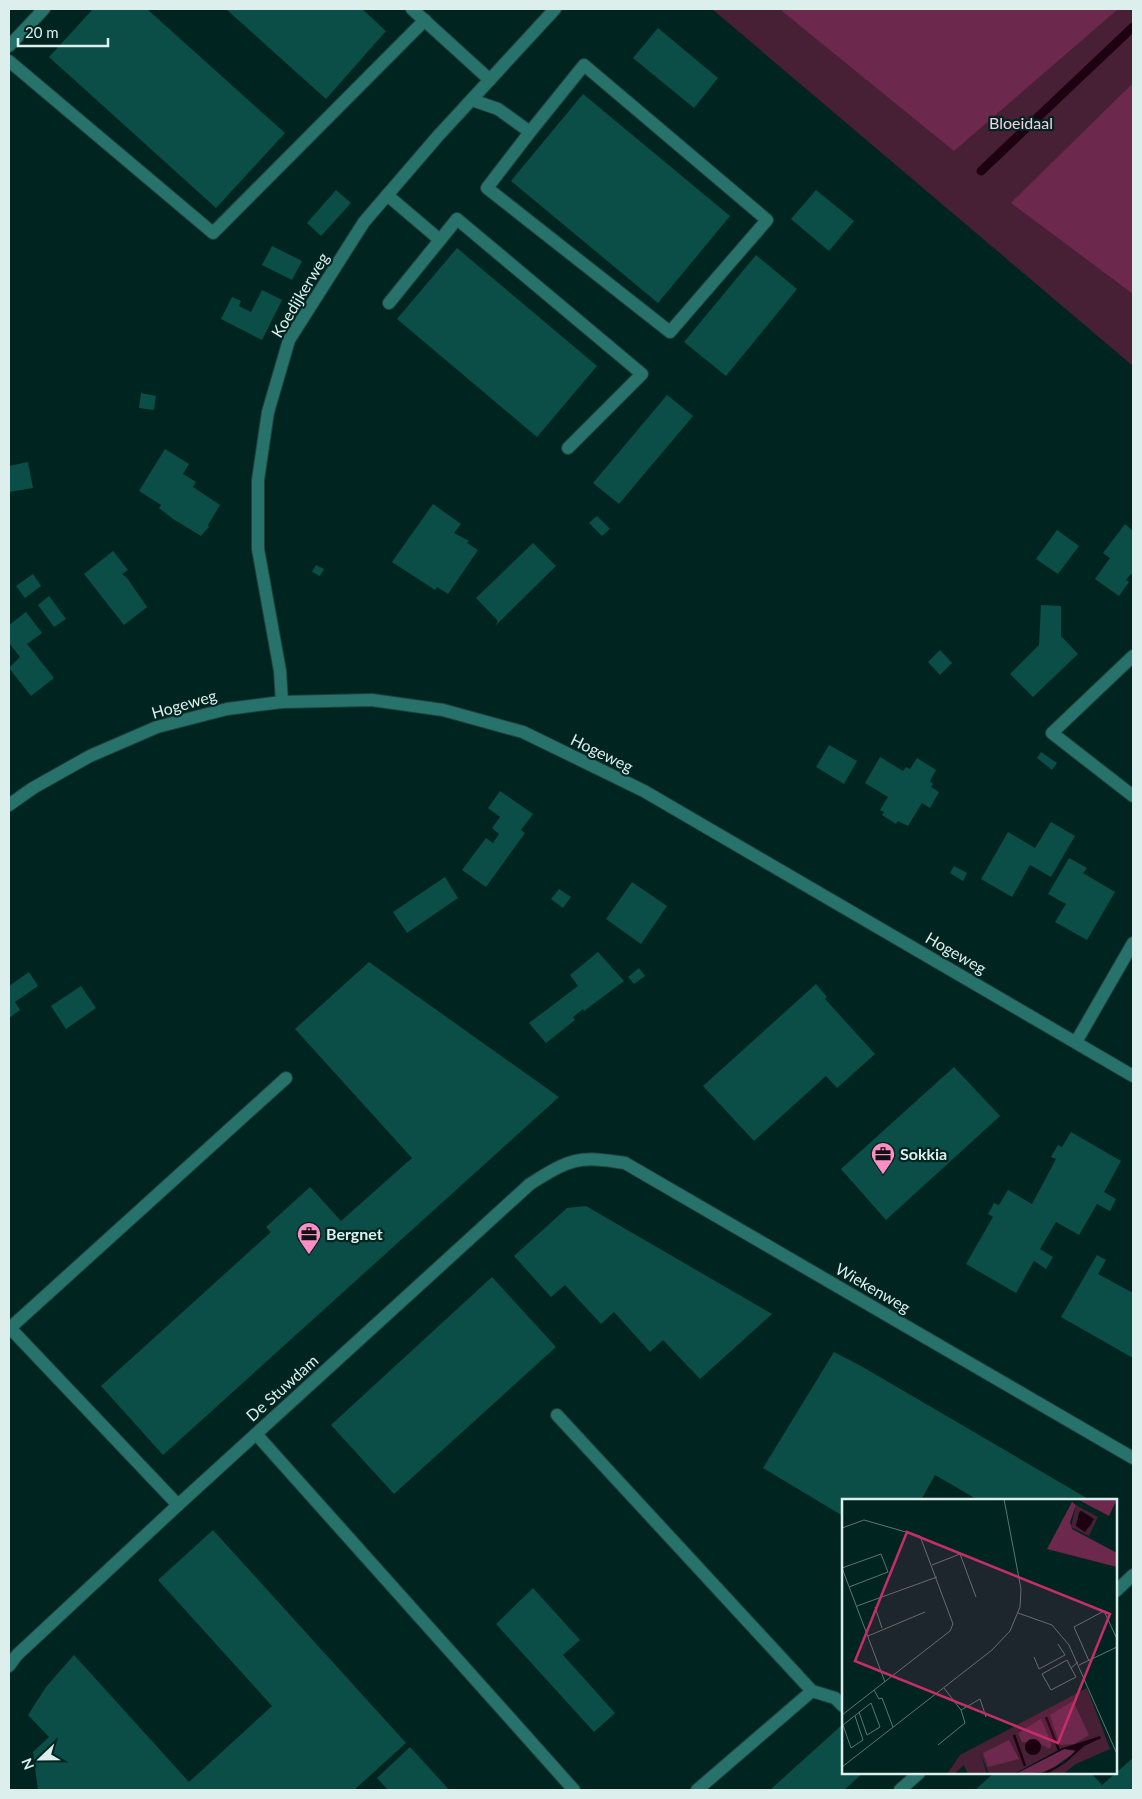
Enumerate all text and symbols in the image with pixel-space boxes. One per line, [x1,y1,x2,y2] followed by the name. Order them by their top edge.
[18,15,108,47] scale bar
[25,23,59,41] text: 20 m
[989,113,1053,132] park label: Bloeidaal
[267,249,332,340] street label: Koedijkerweg
[149,685,219,722] street label: Hogeweg
[568,729,636,776] street label: Hogeweg
[923,928,990,977] street label: Hogeweg
[870,1141,896,1175] office icon: Sokkia
[900,1144,947,1163] place label: Sokkia
[296,1221,322,1255] office icon: Bergnet
[326,1224,383,1243] place label: Bergnet
[833,1259,914,1317] street label: Wiekenweg
[242,1350,322,1425] street label: De Stuwdam
[842,1499,1117,1774] inset map
[15,1734,65,1784] north arrow
[18,1756,37,1772] text: N

